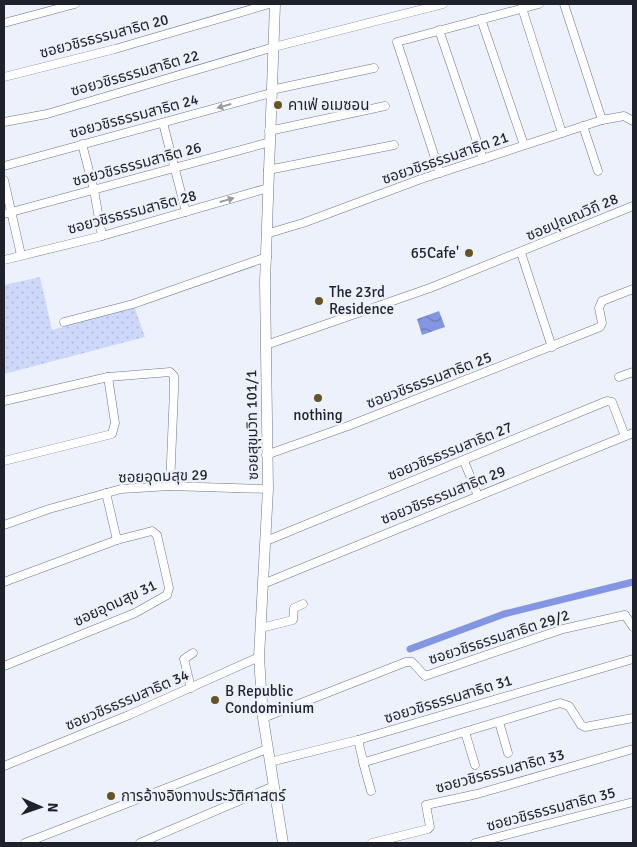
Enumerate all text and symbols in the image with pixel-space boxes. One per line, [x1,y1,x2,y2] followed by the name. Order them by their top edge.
[38,10,170,62] street label: ซอยวชิรธรรมสาธิต 20
[69,46,201,100] street label: ซอยวชิรธรรมสาธิต 22
[68,90,200,142] street label: ซอยวชิรธรรมสาธิต 24
[288,96,369,114] place label: คาเฟ่ อเมซอน
[272,99,284,111] marker: คาเฟ่ อเมซอน
[217,103,232,111] one-way arrow
[379,128,511,188] street label: ซอยวชิรธรรมสาธิต 21
[71,138,203,190] street label: ซอยวชิรธรรมสาธิต 26
[66,186,198,238] street label: ซอยวชิรธรรมสาธิต 28
[523,190,621,244] street label: ซอยปุณณวิถี 28
[219,196,234,204] one-way arrow
[411,244,459,262] place label: 65Cafe'
[463,247,475,259] marker: 65Cafe'
[329,283,394,318] place label: The 23rd Residence
[313,295,325,307] marker: The 23rd Residence
[364,348,494,412] street label: ซอยวชิรธรรมสาธิต 25
[242,370,262,480] street label: ซอยสุขุมวิท 101/1
[312,392,324,404] marker: nothing
[293,406,343,424] place label: nothing
[385,418,515,484] street label: ซอยวชิรธรรมสาธิต 27
[378,462,508,528] street label: ซอยวชิรธรรมสาธิต 29
[118,465,208,487] street label: ซอยอุดมสุข 29
[71,576,159,630] street label: ซอยอุดมสุข 31
[426,606,572,668] street label: ซอยวชิรธรรมสาธิต 29/2
[62,666,192,734] street label: ซอยวชิรธรรมสาธิต 34
[382,671,514,727] street label: ซอยวชิรธรรมสาธิต 31
[225,682,314,717] place label: B Republic Condominium
[209,694,221,706] marker: B Republic Condominium
[434,745,566,797] street label: ซอยวชิรธรรมสาธิต 33
[15,782,65,832] north arrow
[485,783,617,835] street label: ซอยวชิรธรรมสาธิต 35
[121,787,286,805] place label: การอ้างอิงทางประวัติศาสตร์
[105,790,117,802] marker: การอ้างอิงทางประวัติศาสตร์
[44,802,61,813] text: N

